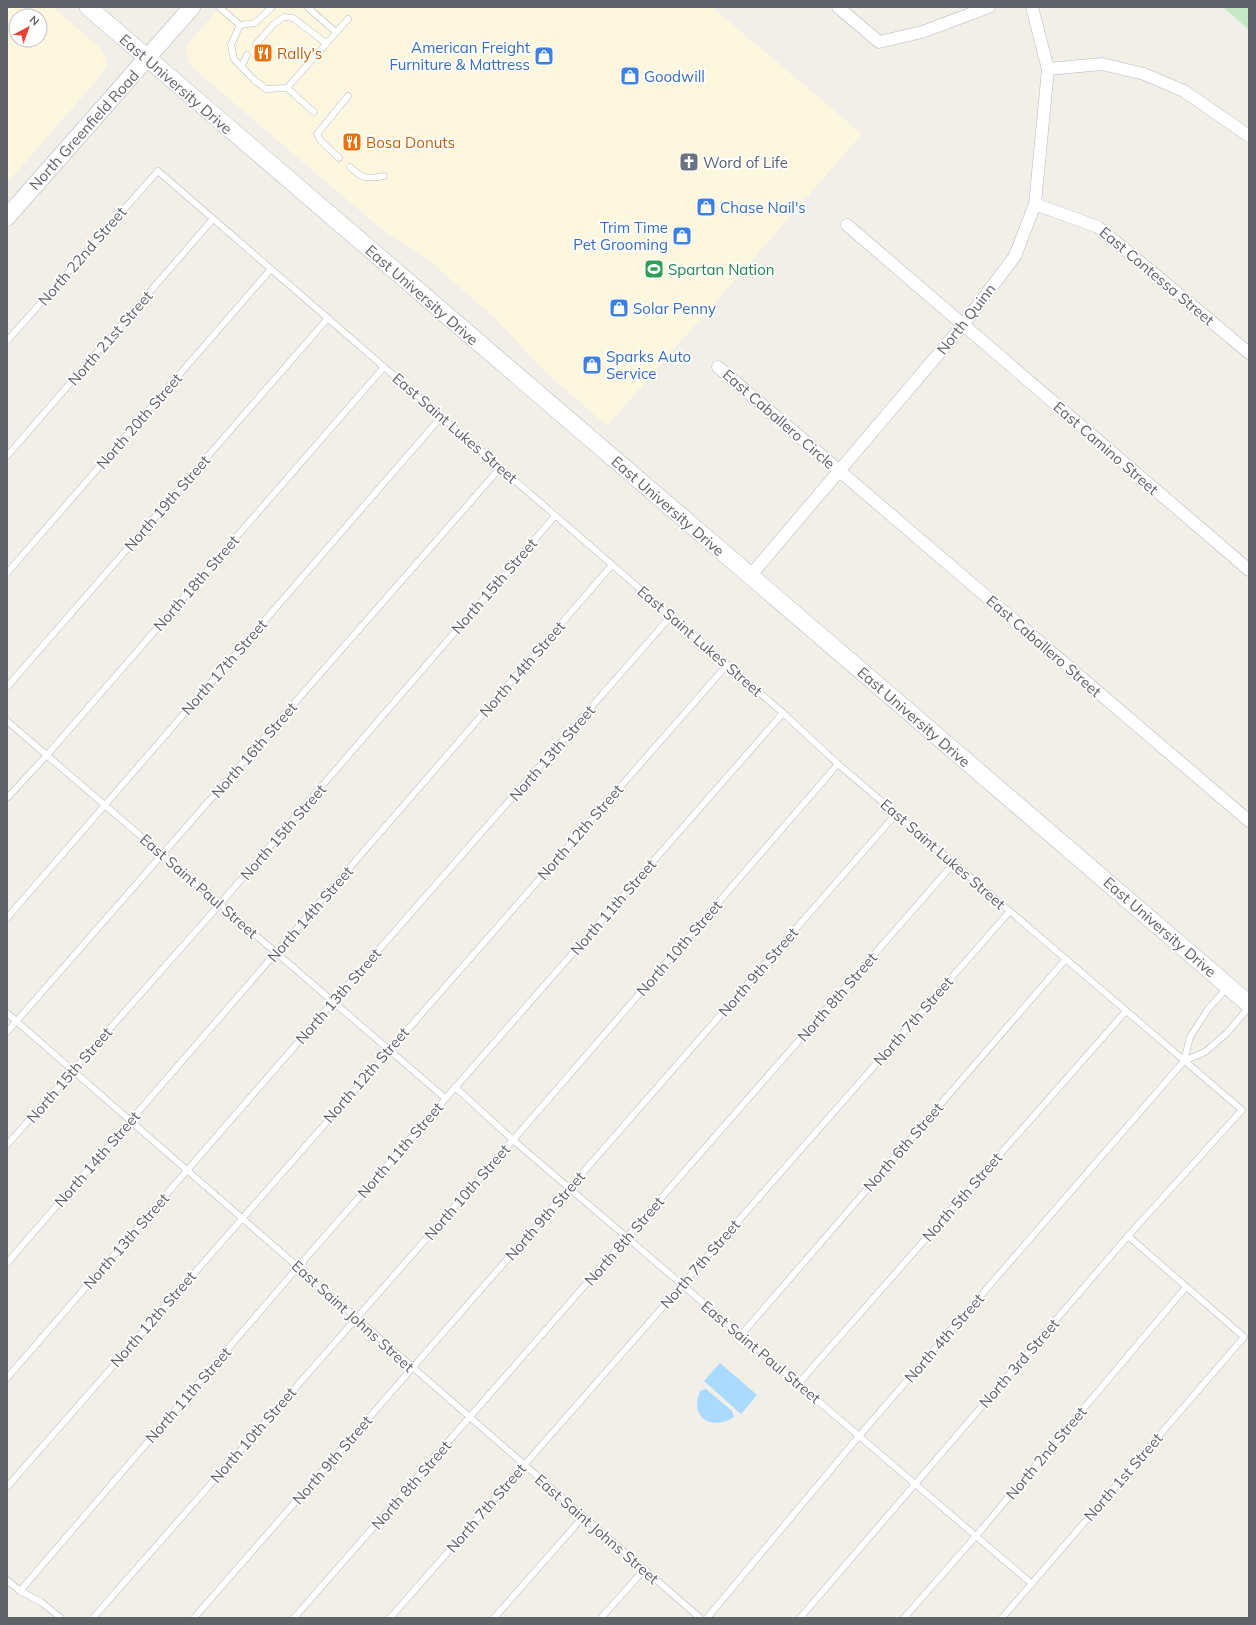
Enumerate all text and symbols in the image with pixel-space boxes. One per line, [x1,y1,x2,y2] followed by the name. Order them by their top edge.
[8,8,48,48] north arrow
[27,12,42,28] text: N
[116,30,236,138] street label: East University Drive
[389,38,530,74] place label: American Freight Furniture & Mattress
[252,42,274,64] restaurant icon: Rally's
[277,44,322,63] place label: Rally's
[533,45,555,67] shop icon: American Freight Furniture & Mattress
[619,65,641,87] shop icon: Goodwill
[25,66,143,194] street label: North Greenfield Road
[644,67,705,86] place label: Goodwill
[341,131,363,153] restaurant icon: Bosa Donuts
[366,133,455,152] place label: Bosa Donuts
[678,151,700,173] church icon: Word of Life
[703,153,788,172] place label: Word of Life
[695,196,717,218] shop icon: Chase Nail's
[720,198,806,217] place label: Chase Nail's
[34,203,130,309] street label: North 22nd Street
[573,218,668,254] place label: Trim Time Pet Grooming
[1096,222,1218,330] street label: East Contessa Street
[671,225,693,247] shop icon: Trim Time Pet Grooming
[362,241,482,349] street label: East University Drive
[643,258,665,280] sports icon: Spartan Nation
[668,260,775,279] place label: Spartan Nation
[932,280,1000,358] street label: North Quinn
[64,287,156,389] street label: North 21st Street
[608,297,630,319] shop icon: Solar Penny
[633,299,716,318] place label: Solar Penny
[606,347,691,383] place label: Sparks Auto Service
[581,354,603,376] shop icon: Sparks Auto Service
[719,365,839,473] street label: East Caballero Circle
[92,369,186,473] street label: North 20th Street
[389,369,521,487] street label: East Saint Lukes Street
[1050,397,1162,499] street label: East Camino Street
[120,451,214,555] street label: North 19th Street
[608,452,728,560] street label: East University Drive
[149,531,243,635] street label: North 18th Street
[447,534,541,638] street label: North 15th Street
[634,582,766,700] street label: East Saint Lukes Street
[983,591,1105,701] street label: East Caballero Street
[177,615,271,719] street label: North 17th Street
[475,617,569,721] street label: North 14th Street
[854,663,974,771] street label: East University Drive
[207,698,301,802] street label: North 16th Street
[505,701,599,805] street label: North 13th Street
[236,780,330,884] street label: North 15th Street
[533,780,627,884] street label: North 12th Street
[877,795,1009,913] street label: East Saint Lukes Street
[136,830,262,942] street label: East Saint Paul Street
[566,855,660,959] street label: North 11th Street
[263,862,357,966] street label: North 14th Street
[1100,873,1220,981] street label: East University Drive
[632,896,726,1000] street label: North 10th Street
[714,923,802,1021] street label: North 9th Street
[291,944,385,1048] street label: North 13th Street
[793,948,881,1046] street label: North 8th Street
[869,972,957,1070] street label: North 7th Street
[22,1023,116,1127] street label: North 15th Street
[319,1023,413,1127] street label: North 12th Street
[353,1098,447,1202] street label: North 11th Street
[859,1098,947,1196] street label: North 6th Street
[50,1107,144,1211] street label: North 14th Street
[420,1140,514,1244] street label: North 10th Street
[918,1148,1006,1246] street label: North 5th Street
[501,1167,589,1265] street label: North 9th Street
[79,1189,173,1293] street label: North 13th Street
[580,1192,668,1290] street label: North 8th Street
[656,1215,744,1313] street label: North 7th Street
[288,1256,418,1376] street label: East Saint Johns Street
[106,1267,200,1371] street label: North 12th Street
[900,1289,988,1387] street label: North 4th Street
[697,1296,825,1408] street label: East Saint Paul Street
[975,1314,1063,1412] street label: North 3rd Street
[141,1343,235,1447] street label: North 11th Street
[206,1383,300,1487] street label: North 10th Street
[1002,1403,1090,1503] street label: North 2nd Street
[288,1411,376,1509] street label: North 9th Street
[1080,1429,1166,1525] street label: North 1st Street
[367,1436,455,1534] street label: North 8th Street
[442,1459,530,1557] street label: North 7th Street
[531,1470,663,1588] street label: East Saint Johns Street

